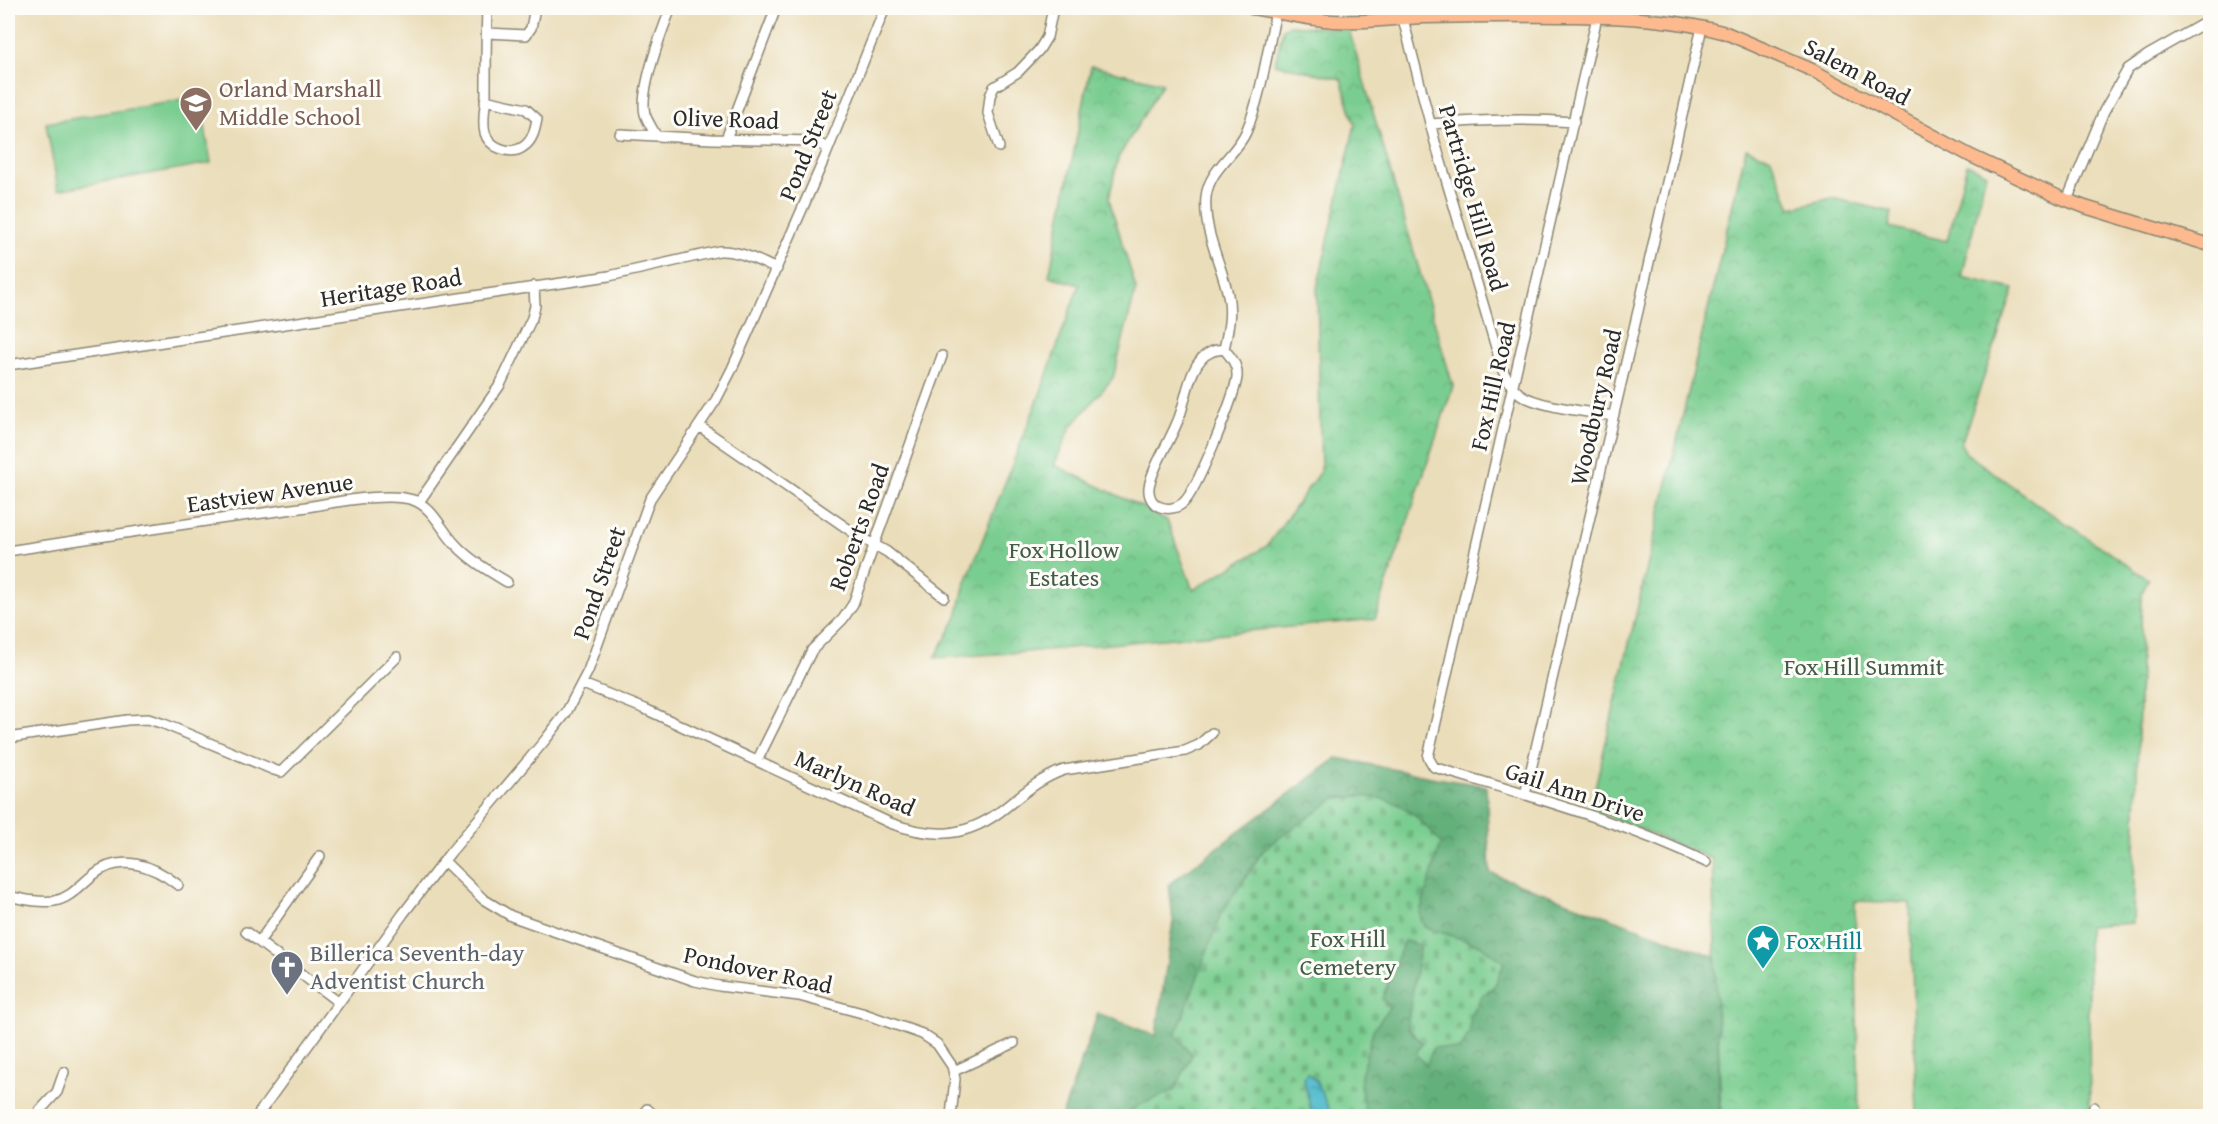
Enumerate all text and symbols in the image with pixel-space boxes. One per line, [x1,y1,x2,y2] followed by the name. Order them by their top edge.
[1798,29,1917,114] street label: Salem Road
[219,71,382,134] place label: Orland Marshall Middle School
[769,83,846,206] street label: Pond Street
[178,85,214,132] school or university icon: Orland Marshall Middle School
[672,99,780,138] street label: Olive Road
[1430,101,1517,295] street label: Partridge Hill Road
[318,259,464,316] street label: Heritage Road
[1461,318,1524,454] street label: Fox Hill Road
[1561,325,1631,489] street label: Woodbury Road
[819,458,898,595] street label: Roberts Road
[185,464,355,521] street label: Eastview Avenue
[563,521,634,644] street label: Pond Street
[1009,532,1119,595] park label: Fox Hollow Estates
[1784,649,1945,684] park label: Fox Hill Summit
[789,740,921,825] street label: Marlyn Road
[1501,752,1649,831] street label: Gail Ann Drive
[1300,921,1396,984] park label: Fox Hill Cemetery
[1745,923,1781,970] place icon: Fox Hill
[1786,923,1862,958] place label: Fox Hill
[310,935,524,998] place label: Billerica Seventh-day Adventist Church
[681,937,836,1002] street label: Pondover Road
[269,949,305,996] church icon: Billerica Seventh-day Adventist Church

